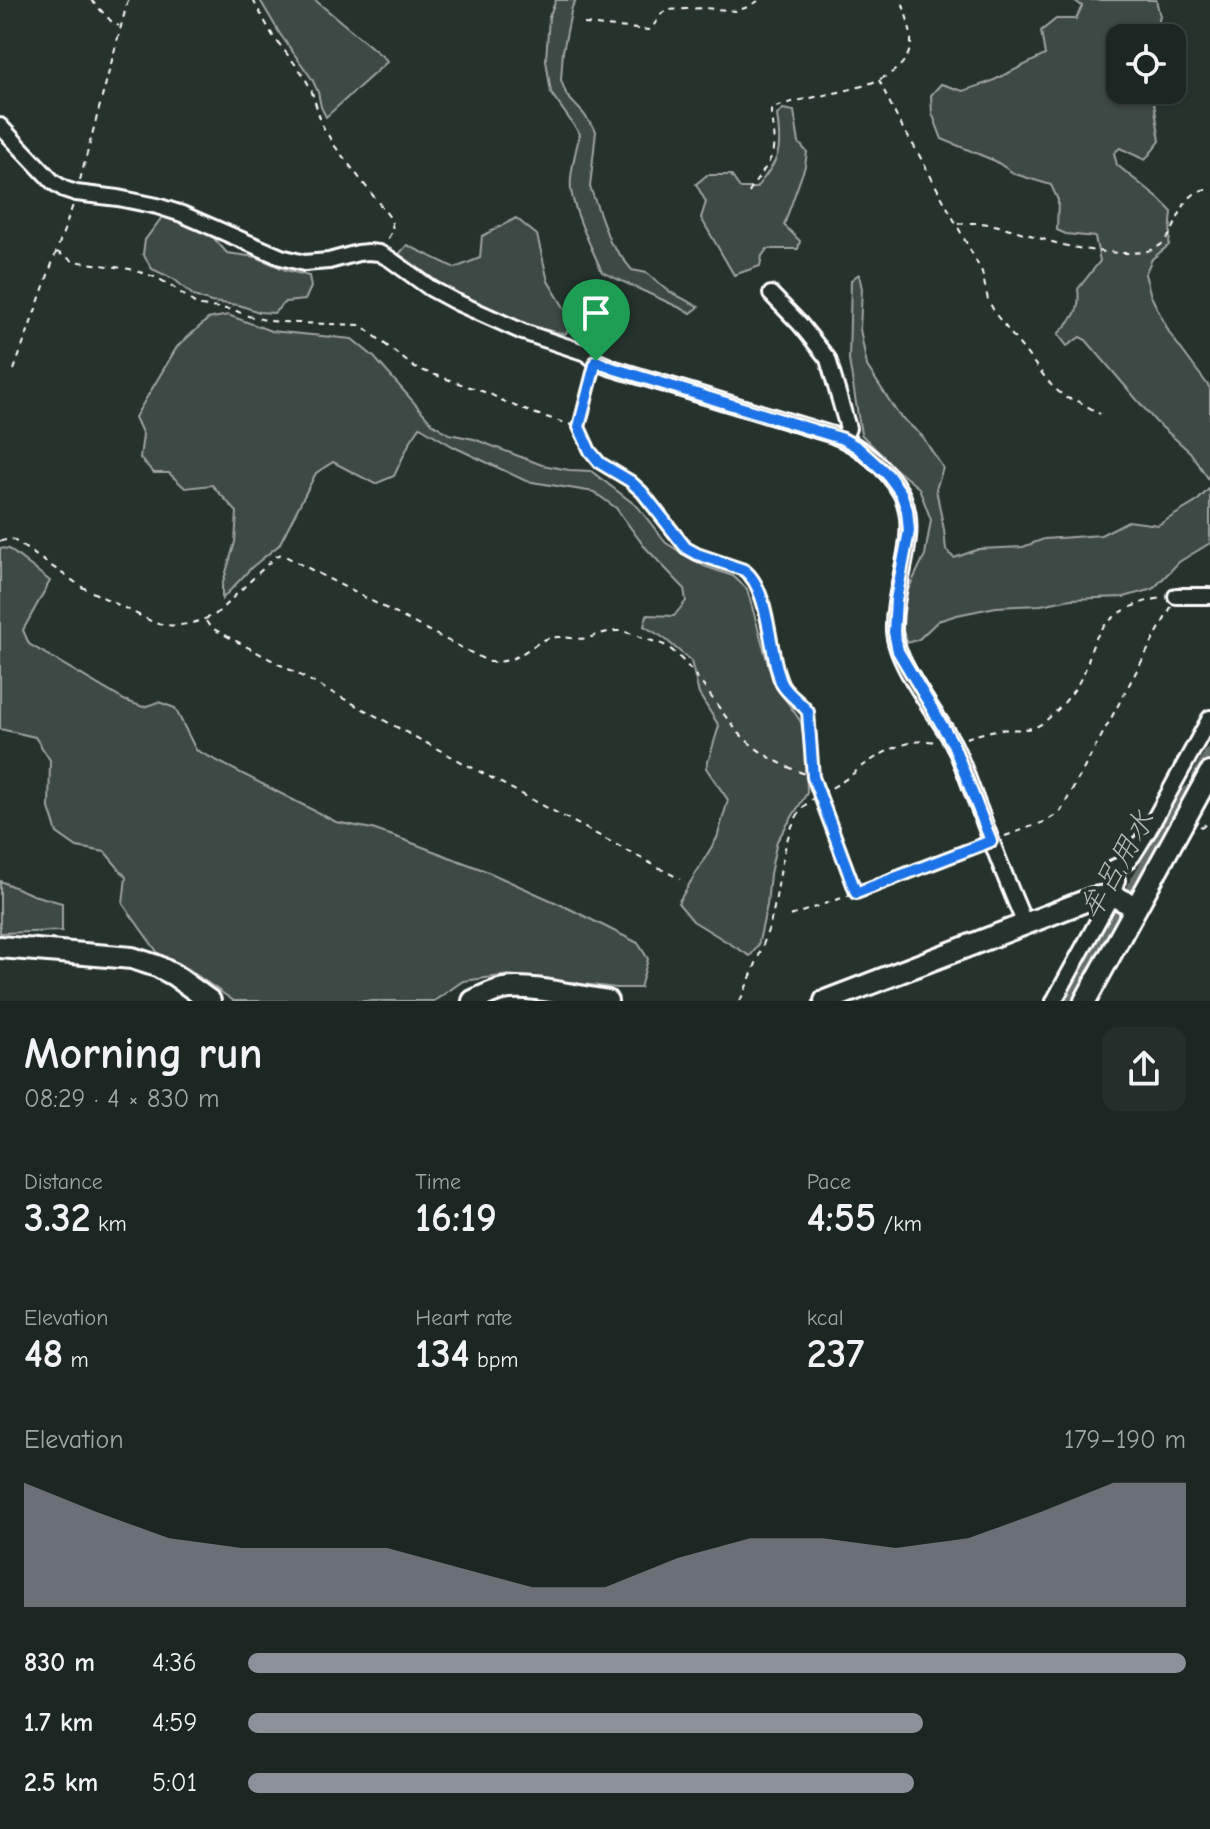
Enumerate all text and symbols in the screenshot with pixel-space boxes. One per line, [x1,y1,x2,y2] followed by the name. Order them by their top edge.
[1106,24,1186,104] map controls
[1106,24,1186,104] button: locate
[562,279,630,361] pin
[574,291,618,335] icon: arrive
[1072,804,1162,926] water label: 牟呂用水
[1102,1027,1186,1111] button: share
[24,1028,263,1079] text: Morning run
[24,1084,220,1114] text: 08:29 · 4 × 830 m
[24,1169,103,1195] text: Distance
[415,1169,461,1195] text: Time
[807,1169,851,1195] text: Pace
[24,1195,91,1241] text: 3.32
[415,1195,497,1241] text: 16:19
[807,1195,876,1241] text: 4:55
[91,1211,127,1237] text: km
[876,1211,922,1237] text: /km
[24,1305,108,1331] text: Elevation
[415,1305,512,1331] text: Heart rate
[807,1305,844,1331] text: kcal
[24,1331,63,1377] text: 48
[415,1331,470,1377] text: 134
[807,1331,864,1377] text: 237
[63,1347,89,1373] text: m
[470,1347,519,1373] text: bpm
[24,1425,124,1455] text: Elevation
[1064,1425,1186,1455] text: 179–190 m
[24,1648,95,1678] text: 830 m
[152,1648,197,1678] text: 4:36
[24,1708,93,1738] text: 1.7 km
[152,1708,197,1738] text: 4:59
[24,1768,98,1798] text: 2.5 km
[152,1768,197,1798] text: 5:01

